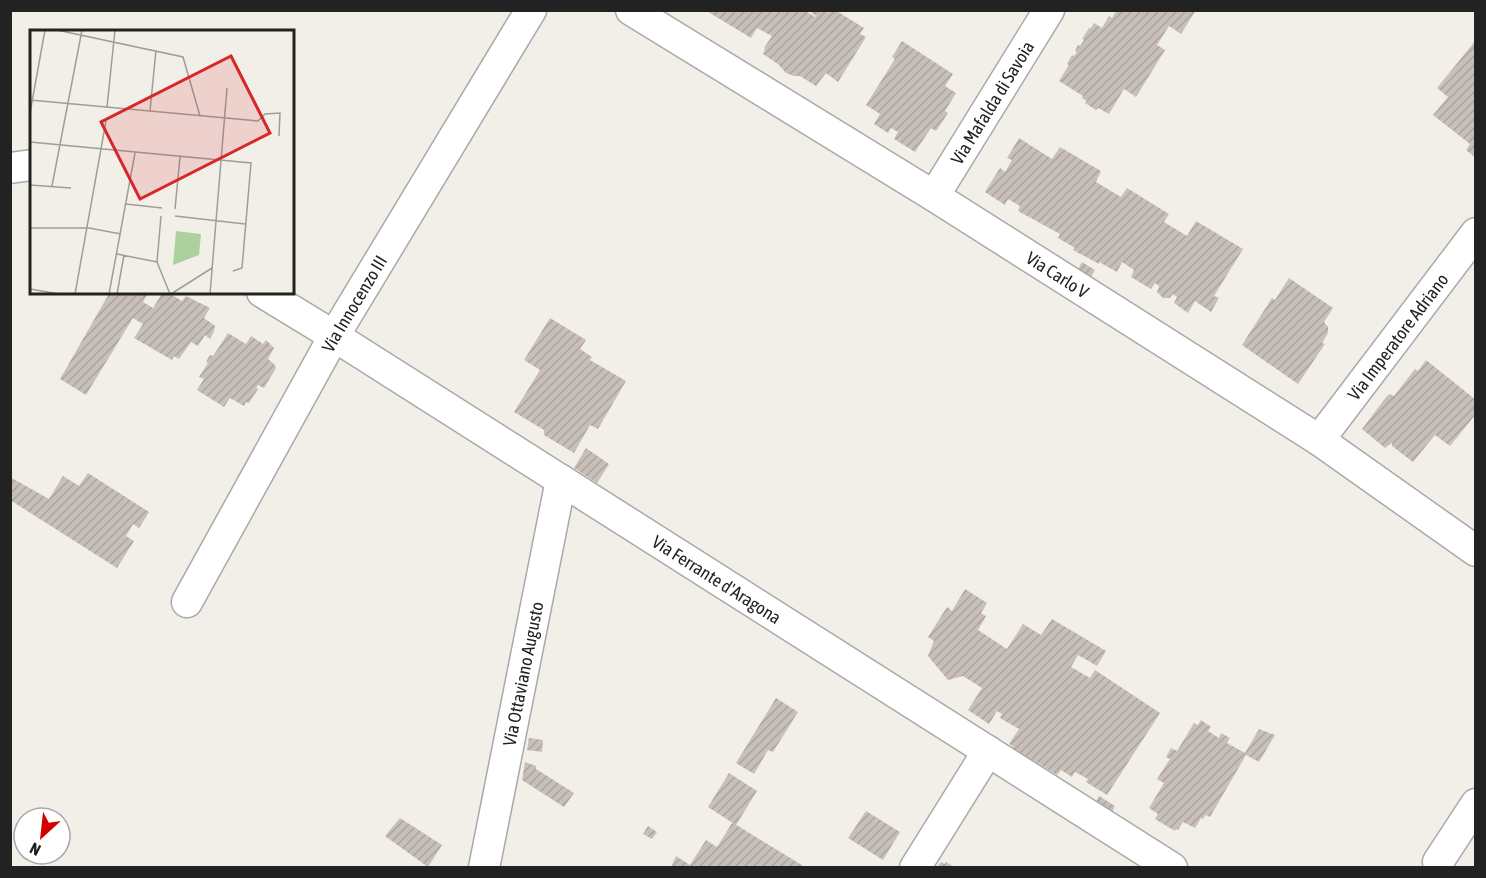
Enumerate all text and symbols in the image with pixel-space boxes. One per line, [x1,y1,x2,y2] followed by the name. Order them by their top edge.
[30,30,294,294] inset map
[946,37,1038,168] street label: Via Mafalda di Savoia
[1023,247,1093,302] street label: Via Carlo V
[317,251,391,355] street label: Via Innocenzo III
[1343,269,1452,404] street label: Via Imperatore Adriano
[649,530,785,628] street label: Via Ferrante d'Aragona
[498,600,547,748] street label: Via Ottaviano Augusto
[12,806,72,866] north arrow
[27,839,43,860] text: N

